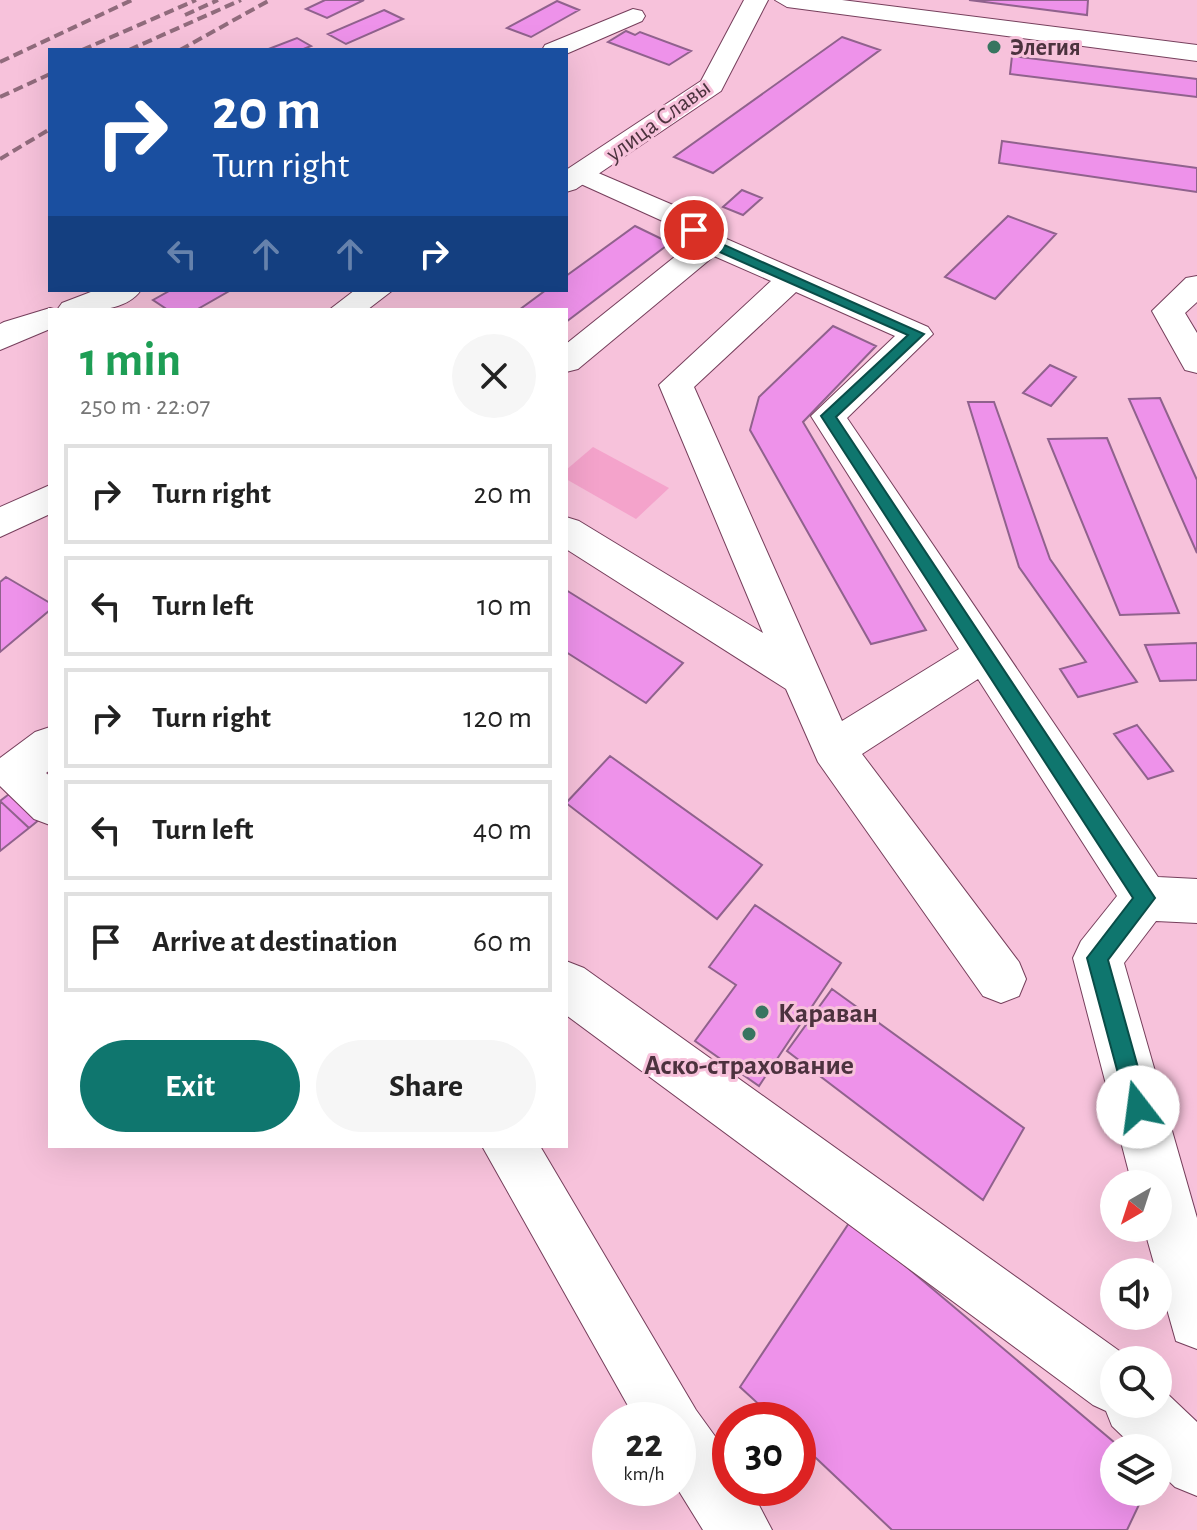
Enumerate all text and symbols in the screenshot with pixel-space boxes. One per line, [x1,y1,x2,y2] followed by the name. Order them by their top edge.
[1010,36,1081,60] place label: Элегия
[985,38,1003,56] marker: Элегия
[601,75,715,167] street label: улица Славы
[80,80,184,184] icon: right
[212,83,321,139] text: 20 m
[212,148,349,184] text: Turn right
[660,196,728,264] pin
[672,208,716,252] icon: arrive
[160,232,204,276] icon: left
[244,232,288,276] icon: ahead
[328,232,372,276] icon: ahead
[412,232,456,276] icon: right
[452,334,536,418] button: close
[80,337,181,385] text: 1 min
[80,393,210,419] text: 250 m · 22:07
[84,472,128,516] icon: right
[152,479,271,509] text: Turn right
[474,479,532,509] text: 20 m
[84,584,128,628] icon: left
[152,591,253,621] text: Turn left
[477,591,532,621] text: 10 m
[84,696,128,740] icon: right
[152,703,271,733] text: Turn right
[463,703,532,733] text: 120 m
[84,808,128,852] icon: left
[152,815,253,845] text: Turn left
[473,815,532,845] text: 40 m
[84,920,128,964] icon: arrive
[152,927,398,957] text: Arrive at destination
[473,927,532,957] text: 60 m
[778,1000,878,1028] place label: Караван
[753,1003,771,1021] marker: Караван
[740,1025,758,1043] marker: Аско-страхование
[80,1040,300,1132] button: Exit
[316,1040,536,1132] button: Share
[644,1052,854,1080] place label: Аско-страхование
[1096,1065,1180,1149] position arrow
[1100,1170,1172,1242] north arrow
[1100,1170,1172,1506] map controls
[1100,1258,1172,1330] button: sound
[1100,1346,1172,1418] button: search
[712,1402,816,1506] speed limit sign: 30
[625,1424,663,1464] text: 22
[1100,1434,1172,1506] button: layers
[623,1464,665,1484] text: km/h

